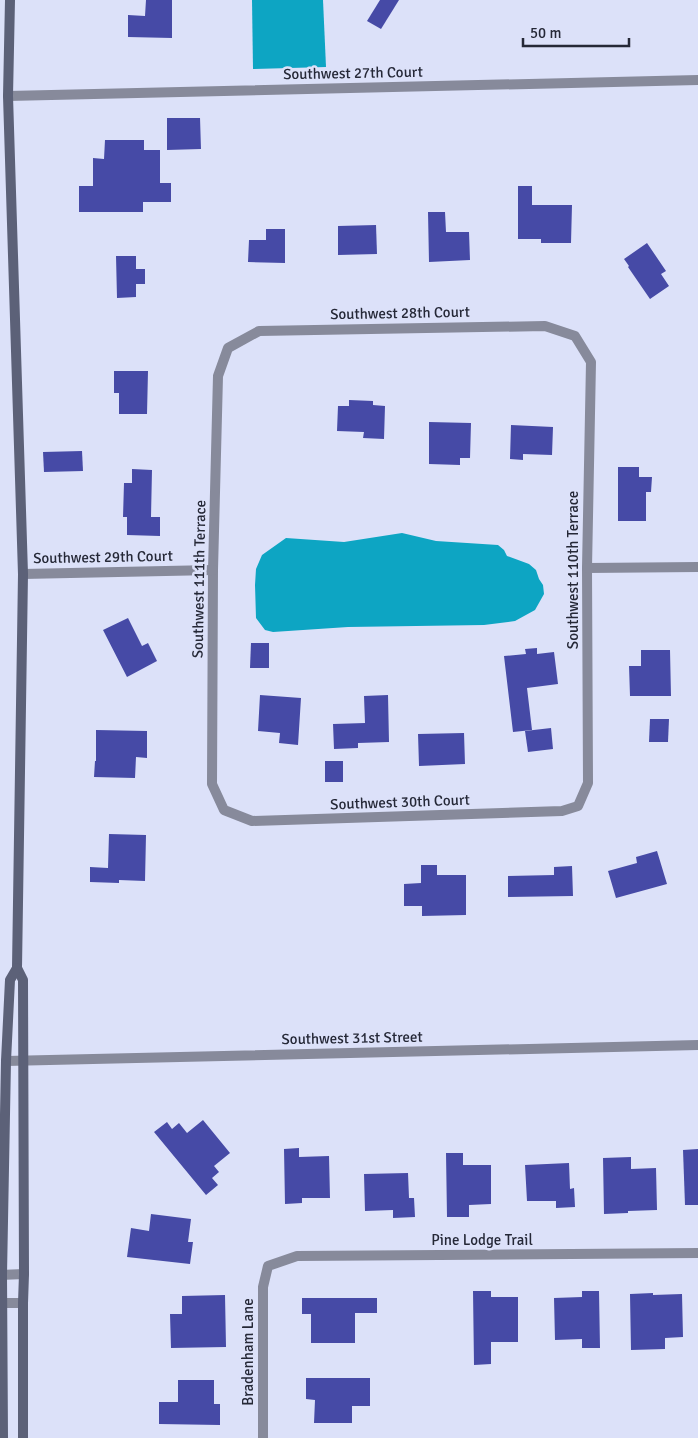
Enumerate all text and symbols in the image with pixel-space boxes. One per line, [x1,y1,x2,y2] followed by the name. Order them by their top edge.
[523,15,629,47] scale bar
[530,24,561,42] text: 50 m
[283,63,423,83] street label: Southwest 27th Court
[330,303,470,323] street label: Southwest 28th Court
[564,491,582,649] street label: Southwest 110th Terrace
[189,500,209,658] street label: Southwest 111th Terrace
[33,547,173,567] street label: Southwest 29th Court
[330,791,470,813] street label: Southwest 30th Court
[281,1028,423,1048] street label: Southwest 31st Street
[431,1231,533,1249] street label: Pine Lodge Trail
[239,1298,257,1406] street label: Bradenham Lane

